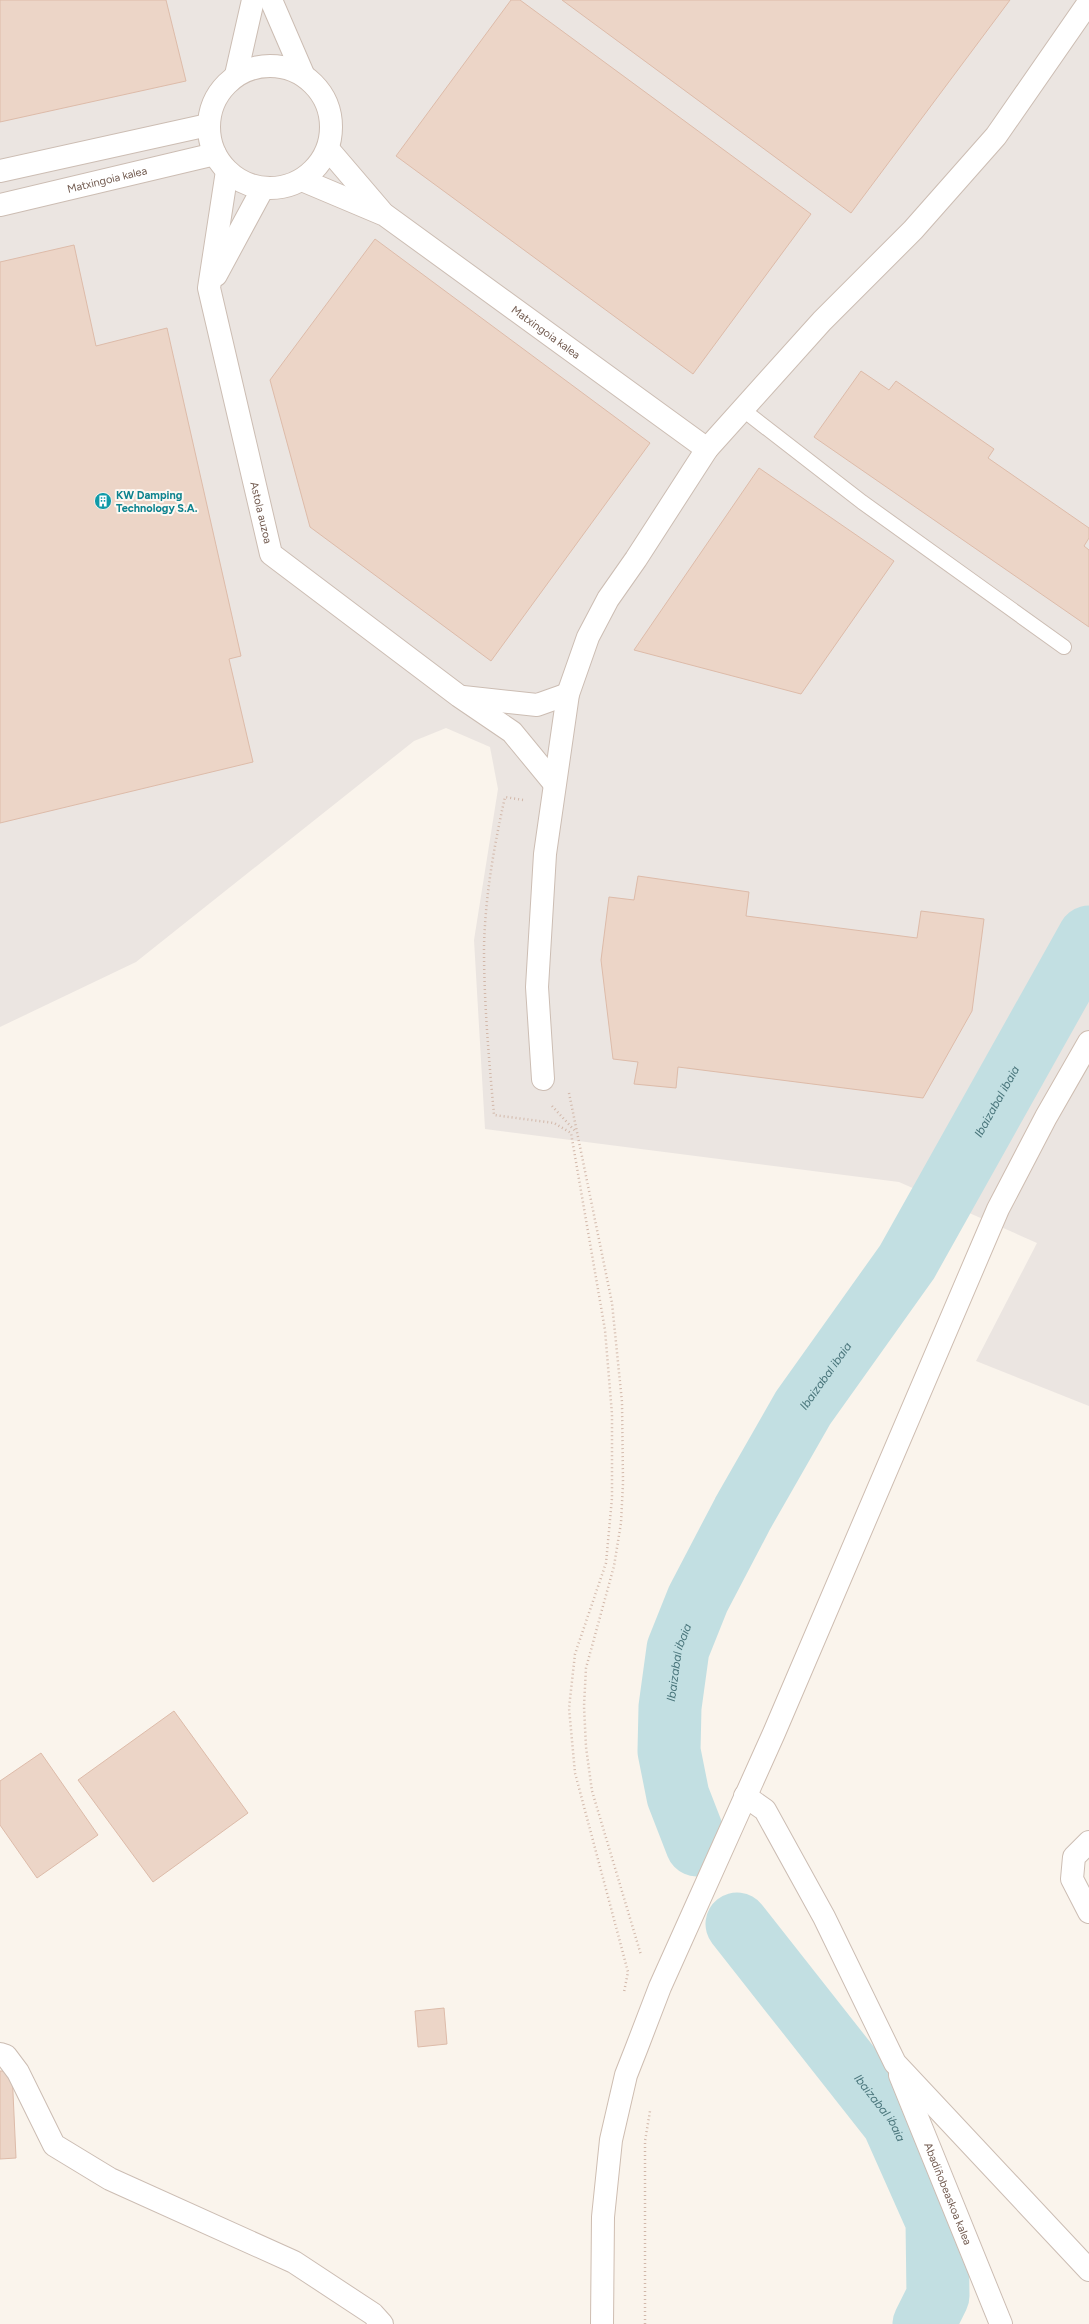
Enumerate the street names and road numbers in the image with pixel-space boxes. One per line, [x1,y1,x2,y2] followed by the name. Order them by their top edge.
[66,164,148,195] street label: Matxingoia kalea
[509,303,583,361] street label: Matxingoia kalea
[248,480,275,545] street label: Astola auzoa
[922,2141,975,2247] street label: Abadiñobeaskoa kalea

